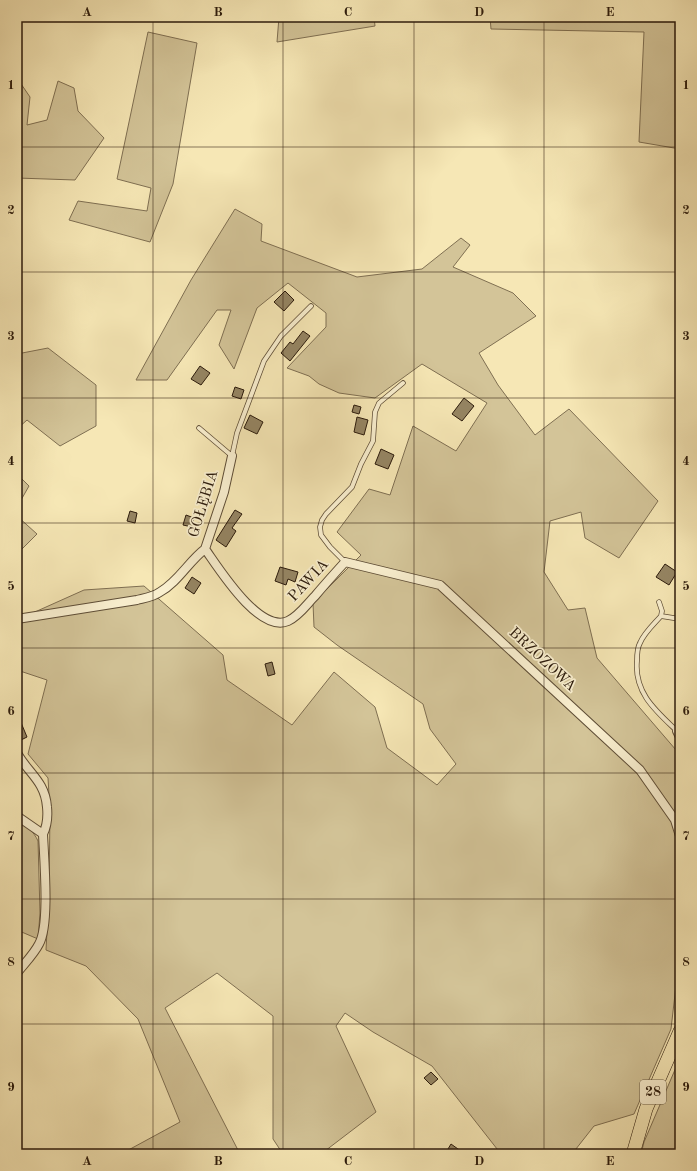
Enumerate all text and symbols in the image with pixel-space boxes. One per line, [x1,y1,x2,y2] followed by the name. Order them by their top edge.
[82,6,92,19] text: A
[213,6,223,19] text: B
[344,6,352,19] text: C
[474,6,484,19] text: D
[606,6,615,19] text: E
[7,79,15,92] text: 1
[682,79,690,92] text: 1
[7,204,15,217] text: 2
[682,204,690,217] text: 2
[7,330,15,343] text: 3
[682,330,690,343] text: 3
[7,455,15,468] text: 4
[682,455,690,468] text: 4
[187,468,222,540] street label: GOŁĘBIA
[286,557,332,605] street label: PAWIA
[7,580,15,593] text: 5
[682,580,690,593] text: 5
[506,625,579,695] street label: BRZOZOWA
[7,705,15,718] text: 6
[682,705,690,718] text: 6
[7,830,15,843] text: 7
[682,830,690,843] text: 7
[7,956,15,969] text: 8
[682,956,690,969] text: 8
[640,1080,666,1104] road number: 28
[7,1081,15,1094] text: 9
[682,1081,690,1094] text: 9
[82,1155,92,1168] text: A
[213,1155,223,1168] text: B
[344,1155,352,1168] text: C
[474,1155,484,1168] text: D
[606,1155,615,1168] text: E

